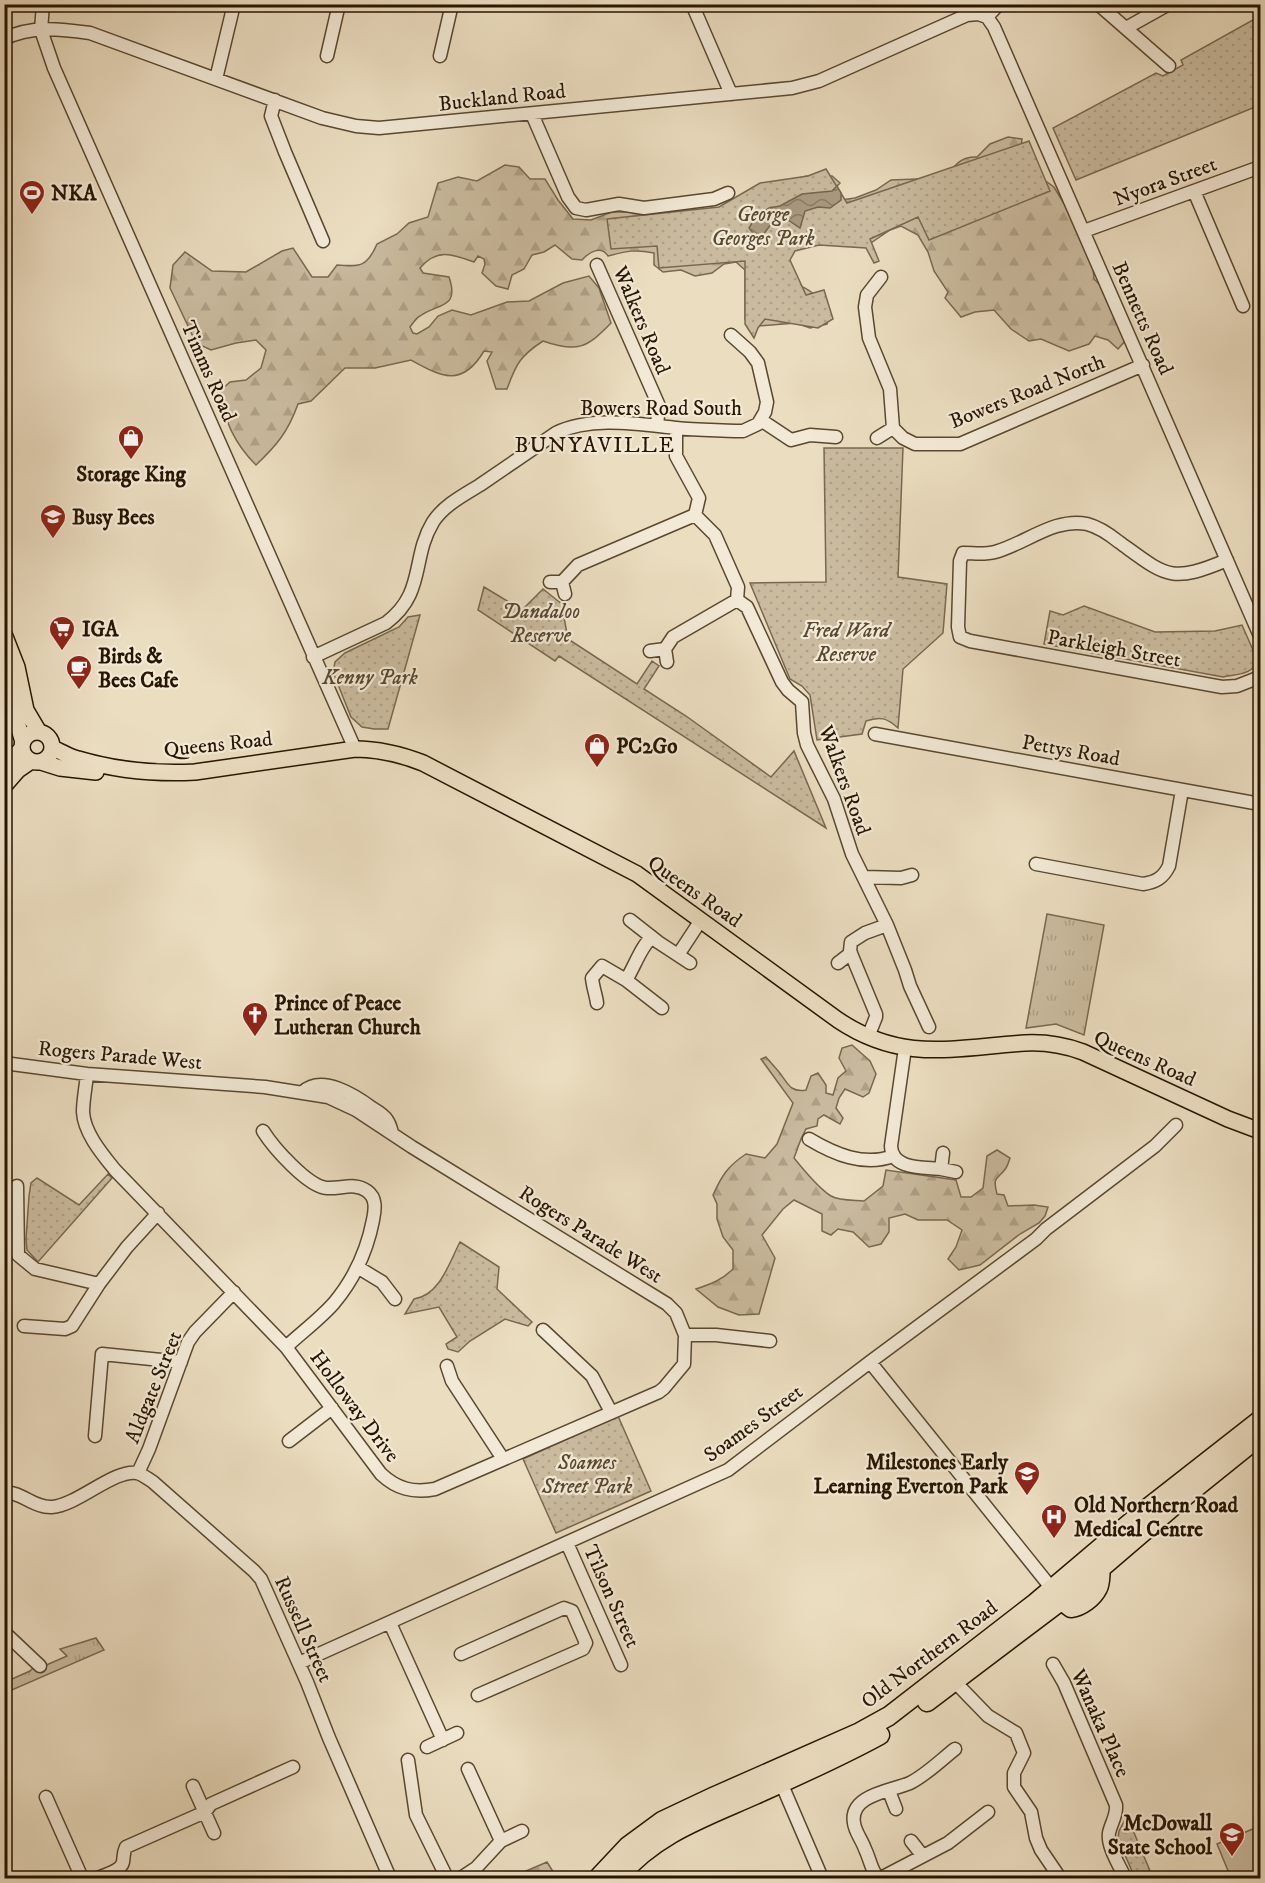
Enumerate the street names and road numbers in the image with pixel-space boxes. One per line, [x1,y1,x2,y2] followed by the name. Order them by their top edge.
[437,78,567,118] street label: Buckland Road
[1110,151,1221,213] street label: Nyora Street
[1106,258,1179,379] street label: Bennetts Road
[606,261,676,379] street label: Walkers Road
[174,317,242,426] street label: Timms Road
[946,349,1109,435] street label: Bowers Road North
[580,396,742,422] street label: Bowers Road South
[1045,624,1183,674] street label: Parkleigh Street
[812,721,876,839] street label: Walkers Road
[162,726,274,764] street label: Queens Road
[1020,730,1122,772] street label: Pettys Road
[642,850,747,934] street label: Queens Road
[1089,1025,1200,1093] street label: Queens Road
[37,1036,203,1076] street label: Rogers Parade West
[514,1180,667,1290] street label: Rogers Parade West
[120,1327,188,1447] street label: Aldgate Street
[304,1345,405,1468] street label: Holloway Drive
[699,1379,808,1468] street label: Soames Street
[577,1541,645,1652] street label: Tilson Street
[268,1572,338,1687] street label: Russell Street
[856,1595,1003,1714] street label: Old Northern Road
[1064,1664,1136,1782] street label: Wanaka Place

